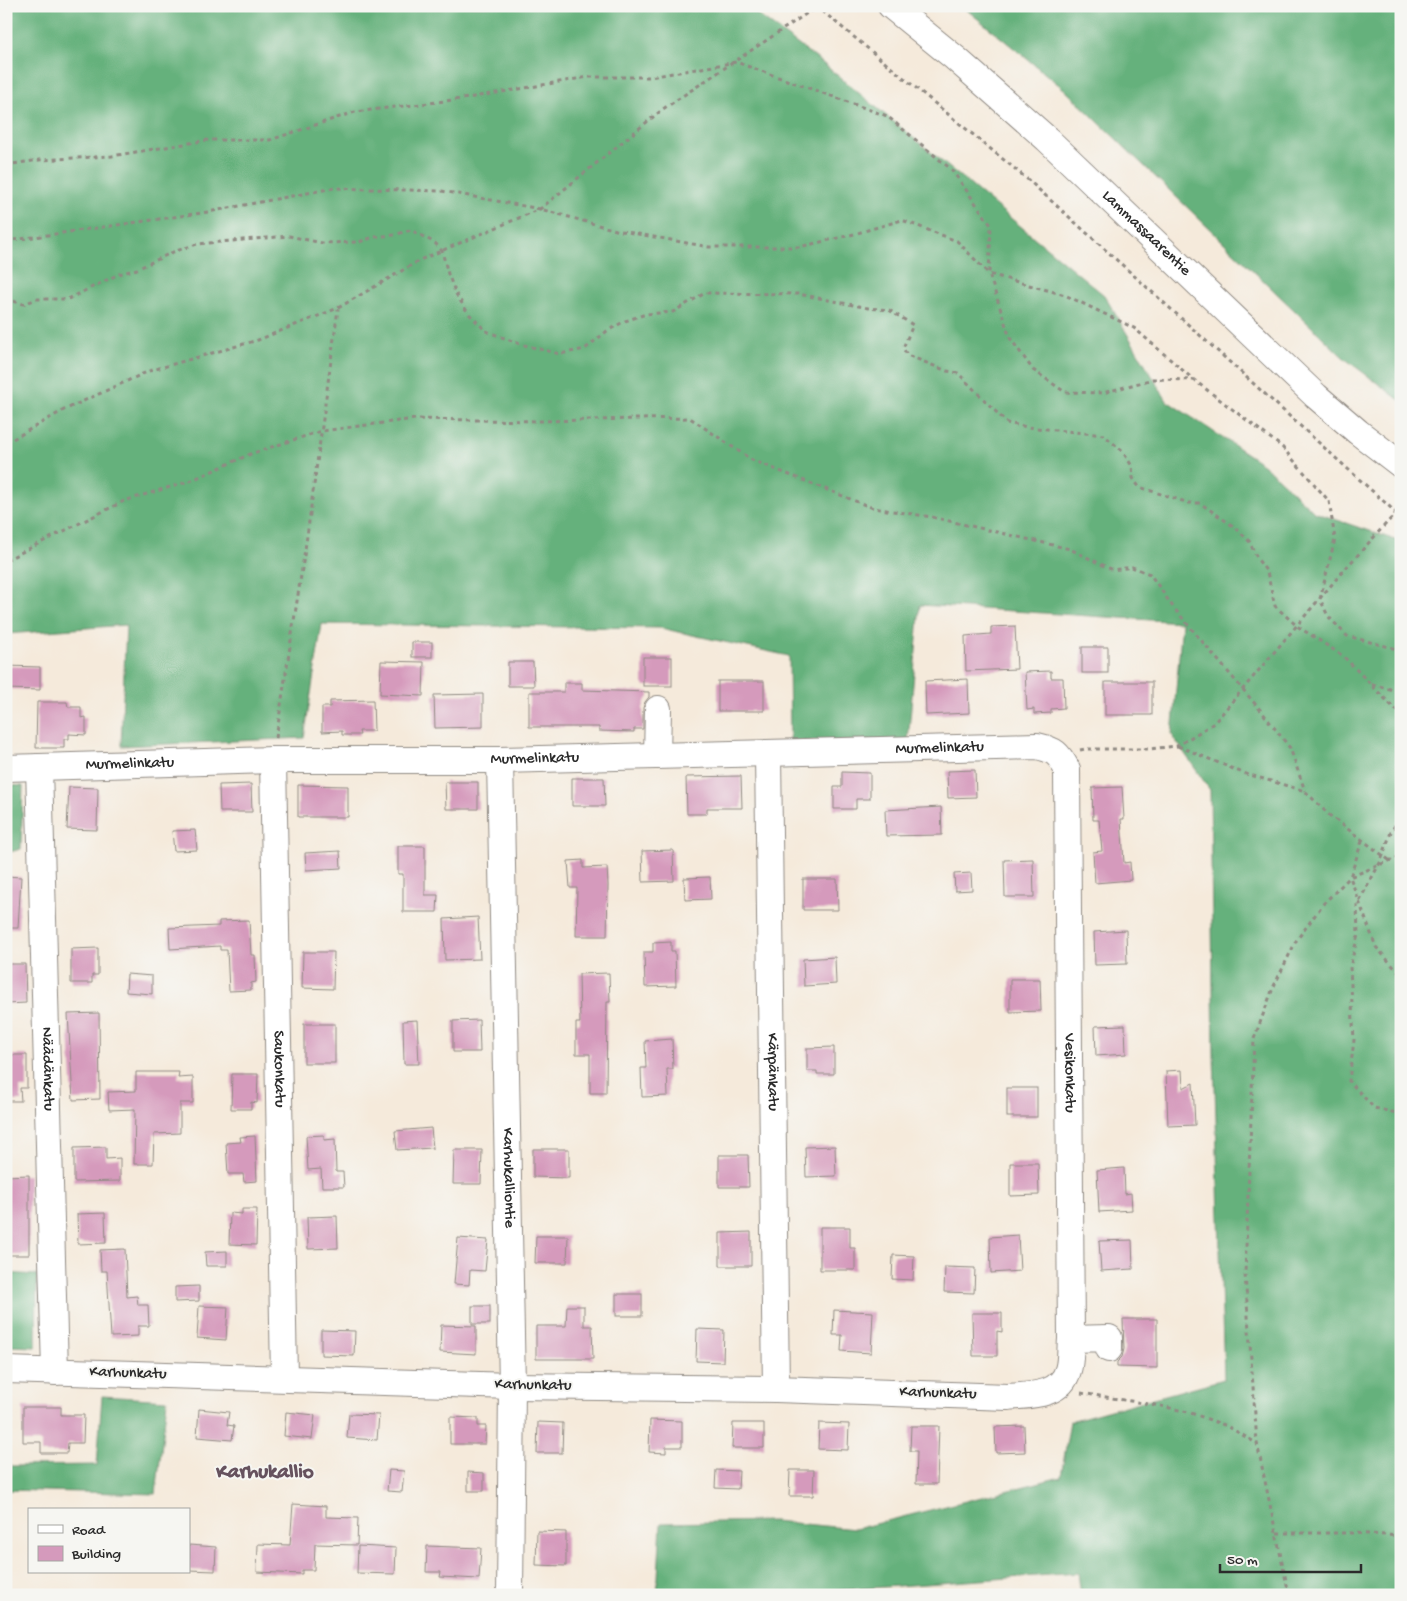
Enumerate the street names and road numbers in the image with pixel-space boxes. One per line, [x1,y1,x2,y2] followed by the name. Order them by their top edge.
[1098,187,1195,281] street label: Lammassaarentie
[895,738,985,759] street label: Murmelinkatu
[491,748,580,770] street label: Murmelinkatu
[85,753,175,775] street label: Murmelinkatu
[36,1027,58,1112] street label: Näädänkatu
[268,1030,289,1108] street label: Saukonkatu
[1059,1032,1079,1113] street label: Vesikonkatu
[762,1033,782,1111] street label: Kärpänkatu
[498,1128,518,1229] street label: Karhukalliontie
[89,1363,167,1385] street label: Karhunkatu
[494,1376,572,1396] street label: Karhunkatu
[899,1383,977,1405] street label: Karhunkatu

